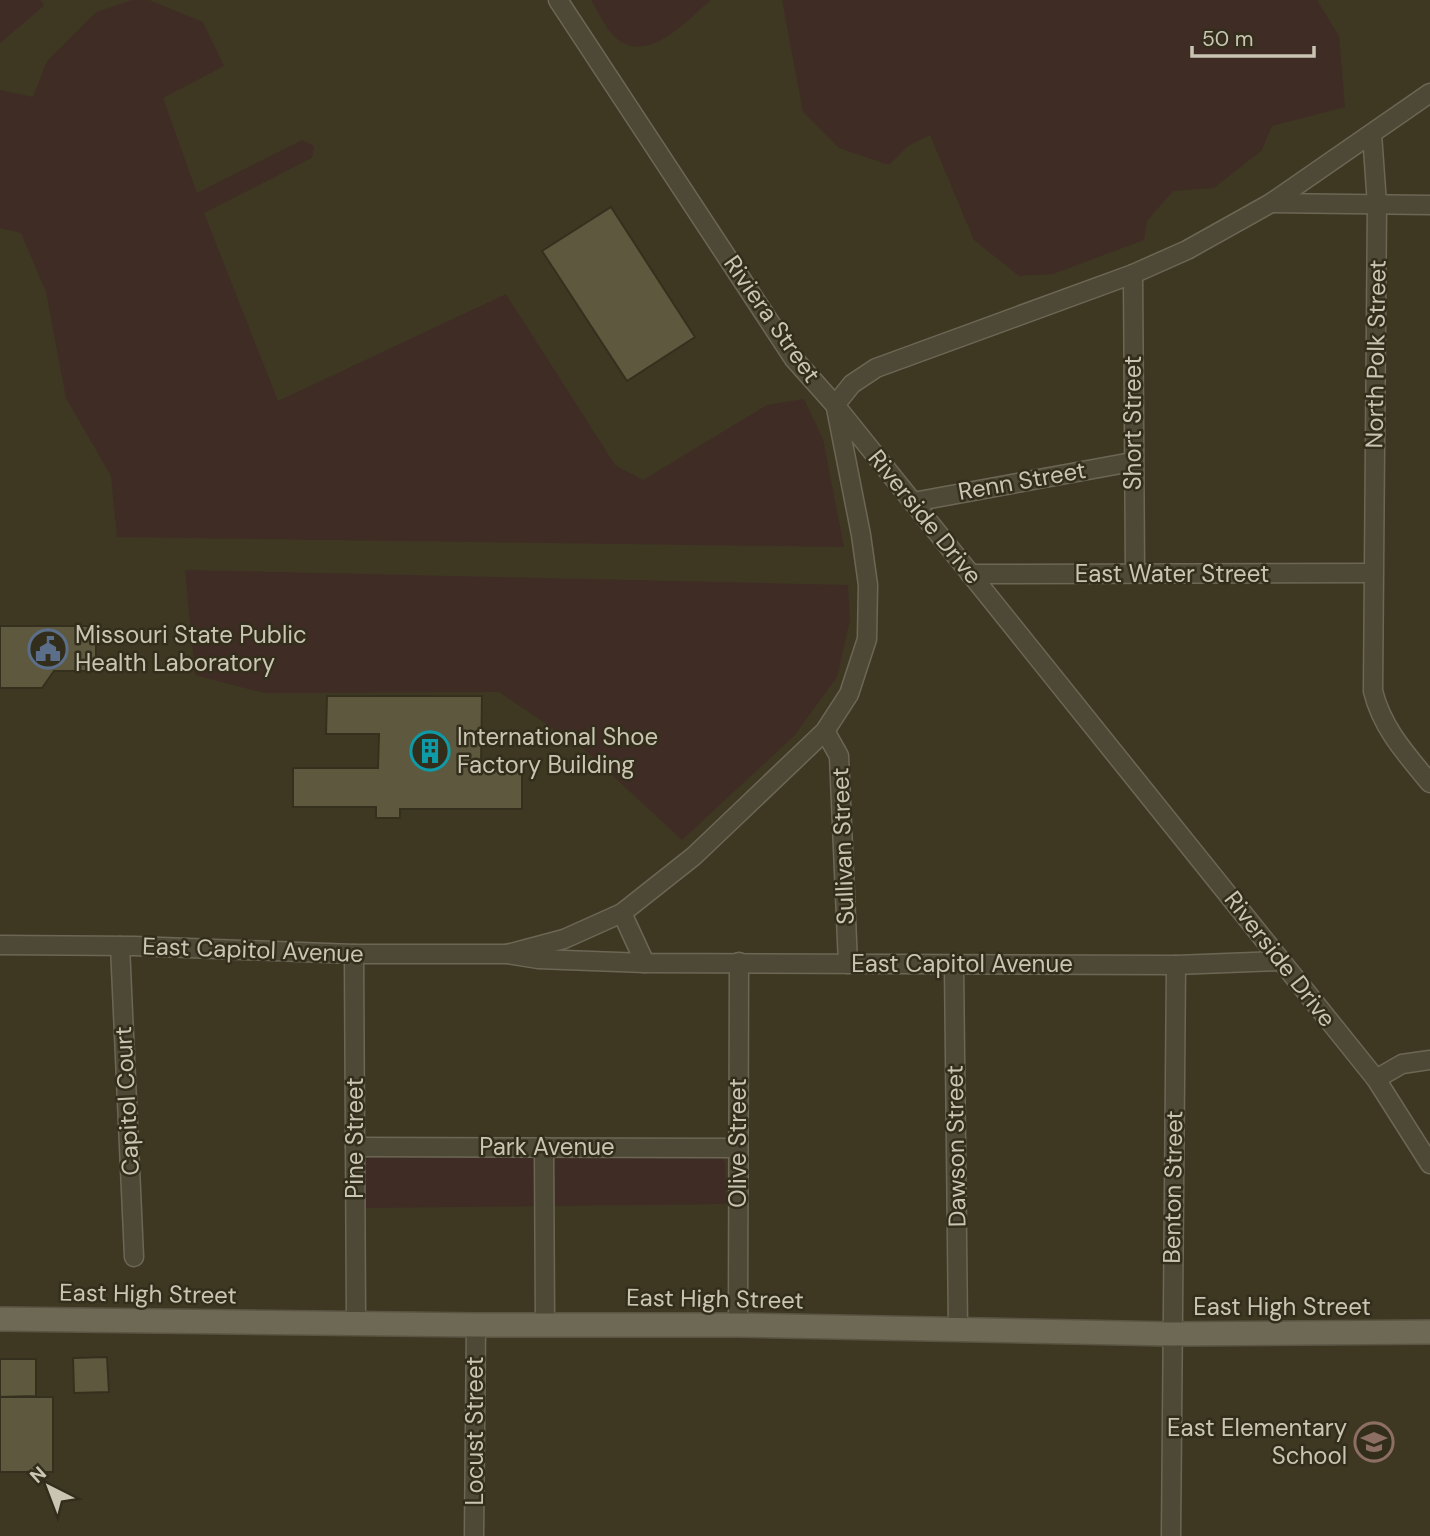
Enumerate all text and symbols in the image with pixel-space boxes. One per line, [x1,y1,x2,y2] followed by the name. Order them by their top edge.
[1192,14,1314,58] scale bar
[1202,25,1253,53] text: 50 m
[717,249,828,388] street label: Riviera Street
[1358,259,1393,449] street label: North Polk Street
[1117,356,1148,490] street label: Short Street
[862,443,989,590] street label: Riverside Drive
[956,454,1088,507] street label: Renn Street
[1075,558,1269,589] street label: East Water Street
[75,619,307,678] place label: Missouri State Public Health Laboratory
[27,628,69,670] public building icon: Missouri State Public Health Laboratory
[457,721,658,780] place label: International Shoe Factory Building
[409,730,451,772] building icon: International Shoe Factory Building
[824,767,861,925] street label: Sullivan Street
[1218,884,1343,1033] street label: Riverside Drive
[142,930,364,969] street label: East Capitol Avenue
[851,948,1073,979] street label: East Capitol Avenue
[107,1026,146,1177] street label: Capitol Court
[939,1065,972,1227] street label: Dawson Street
[339,1077,370,1199] street label: Pine Street
[722,1078,753,1208] street label: Olive Street
[1156,1110,1189,1264] street label: Benton Street
[479,1131,615,1162] street label: Park Avenue
[59,1276,237,1311] street label: East High Street
[626,1281,804,1316] street label: East High Street
[1193,1291,1371,1322] street label: East High Street
[459,1356,490,1506] street label: Locust Street
[1167,1412,1347,1471] place label: East Elementary School
[1353,1421,1395,1463] school or university icon: East Elementary School
[14,1452,84,1522] north arrow
[24,1461,51,1489] text: N

